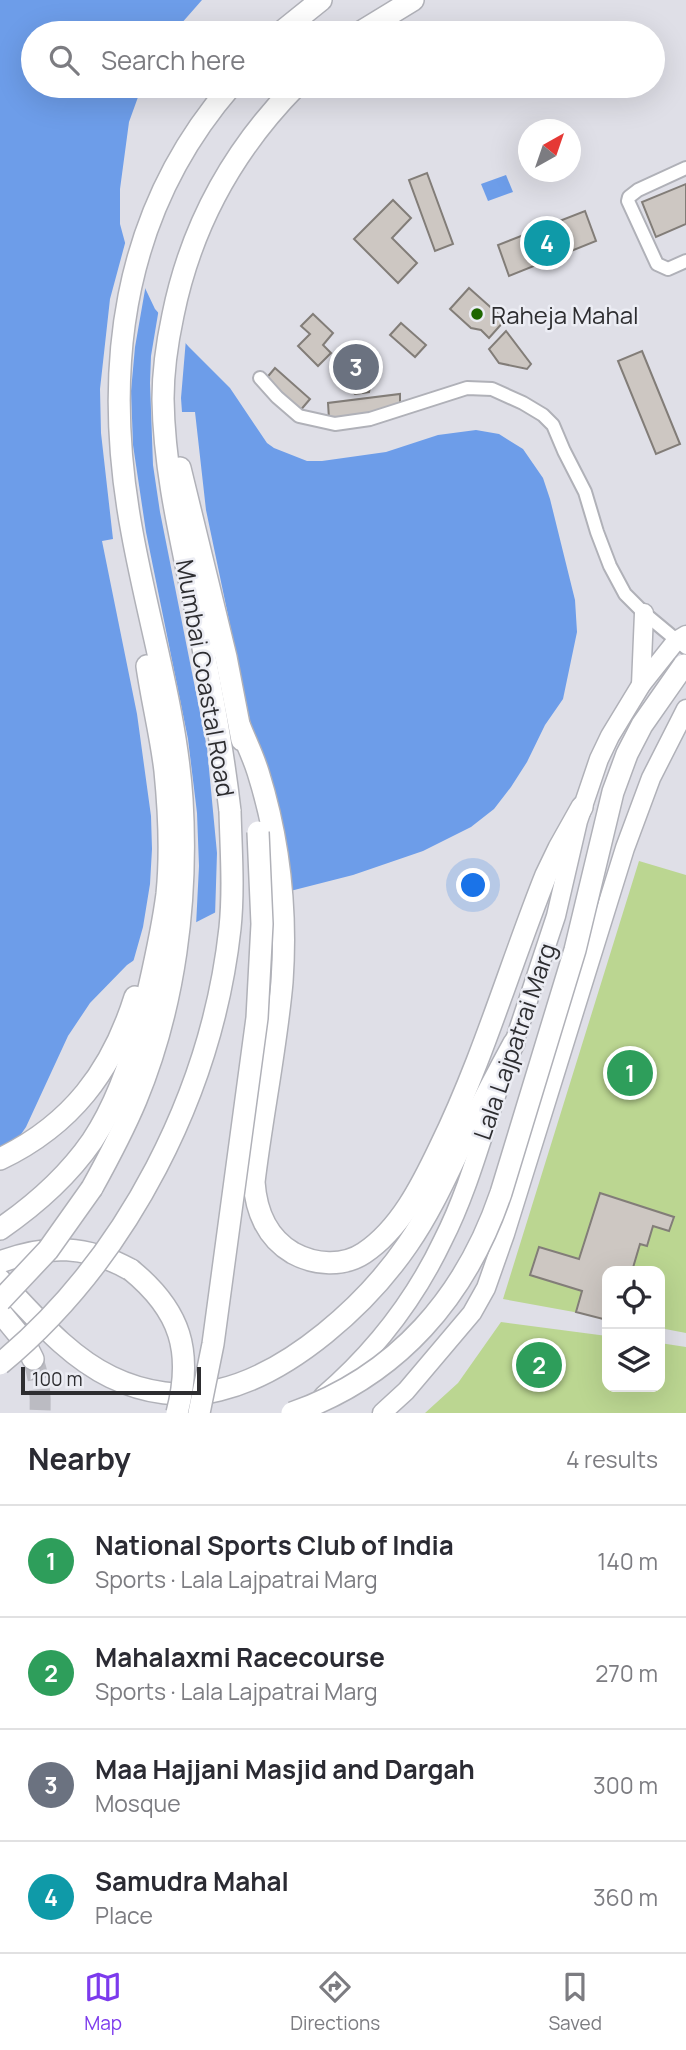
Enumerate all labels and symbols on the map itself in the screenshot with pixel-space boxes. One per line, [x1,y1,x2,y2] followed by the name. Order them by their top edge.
[518,119,581,182] north arrow
[524,217,570,269] pin: 4
[491,298,639,331] place label: Raheja Mahal
[469,306,485,322] marker: Raheja Mahal
[333,341,379,393] pin: 3
[169,557,243,799] street label: Mumbai Coastal Road
[456,868,490,902] your location
[465,938,563,1144] street label: Lala Lajpatrai Marg
[607,1047,653,1099] pin: 1
[516,1339,562,1391] pin: 2
[21,1364,201,1396] scale bar

